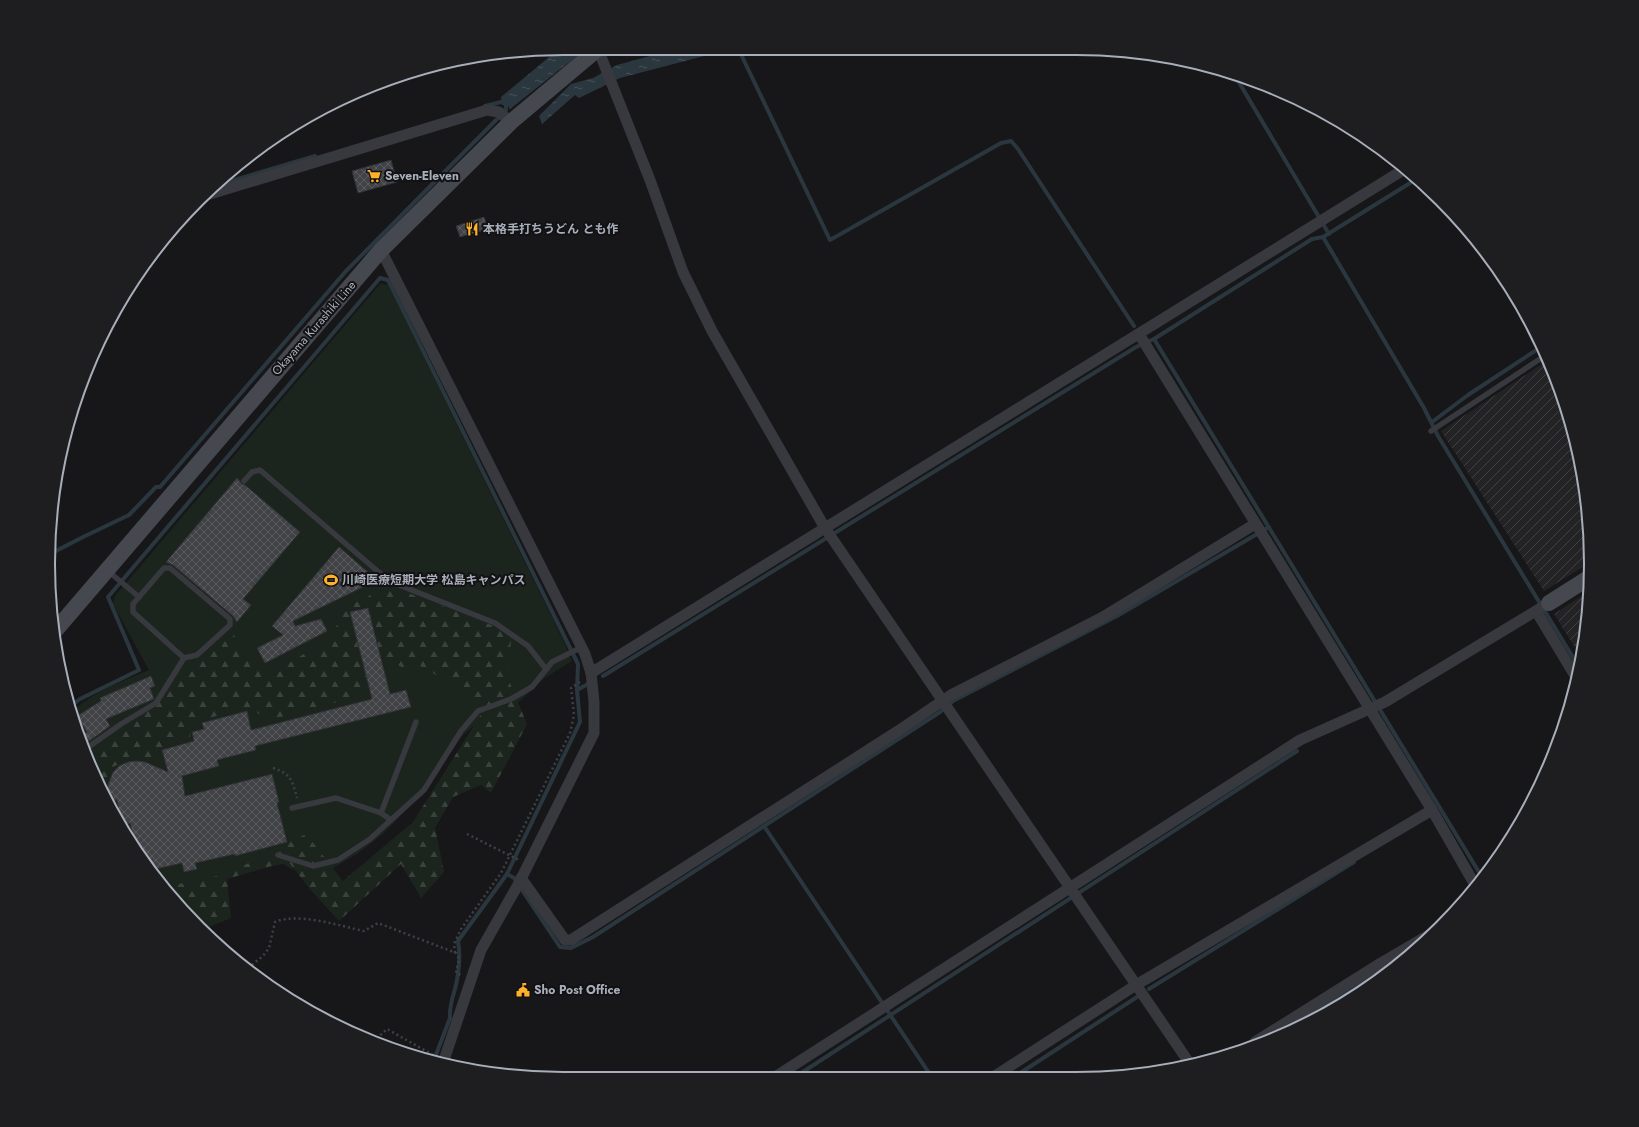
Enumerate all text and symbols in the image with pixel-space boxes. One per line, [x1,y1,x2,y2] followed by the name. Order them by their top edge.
[385,167,459,185] place label: Seven-Eleven
[366,168,382,184] supermarket icon: Seven-Eleven
[483,220,619,238] place label: 本格手打ちうどん とも作
[464,221,480,237] restaurant icon: 本格手打ちうどん とも作
[268,277,360,379] street label: Okayama Kurashiki Line
[342,571,526,589] place label: 川崎医療短期大学 松島キャンパス
[323,572,339,588] sports icon: 川崎医療短期大学 松島キャンパス
[534,981,620,999] place label: Sho Post Office
[515,982,531,998] public building icon: Sho Post Office

